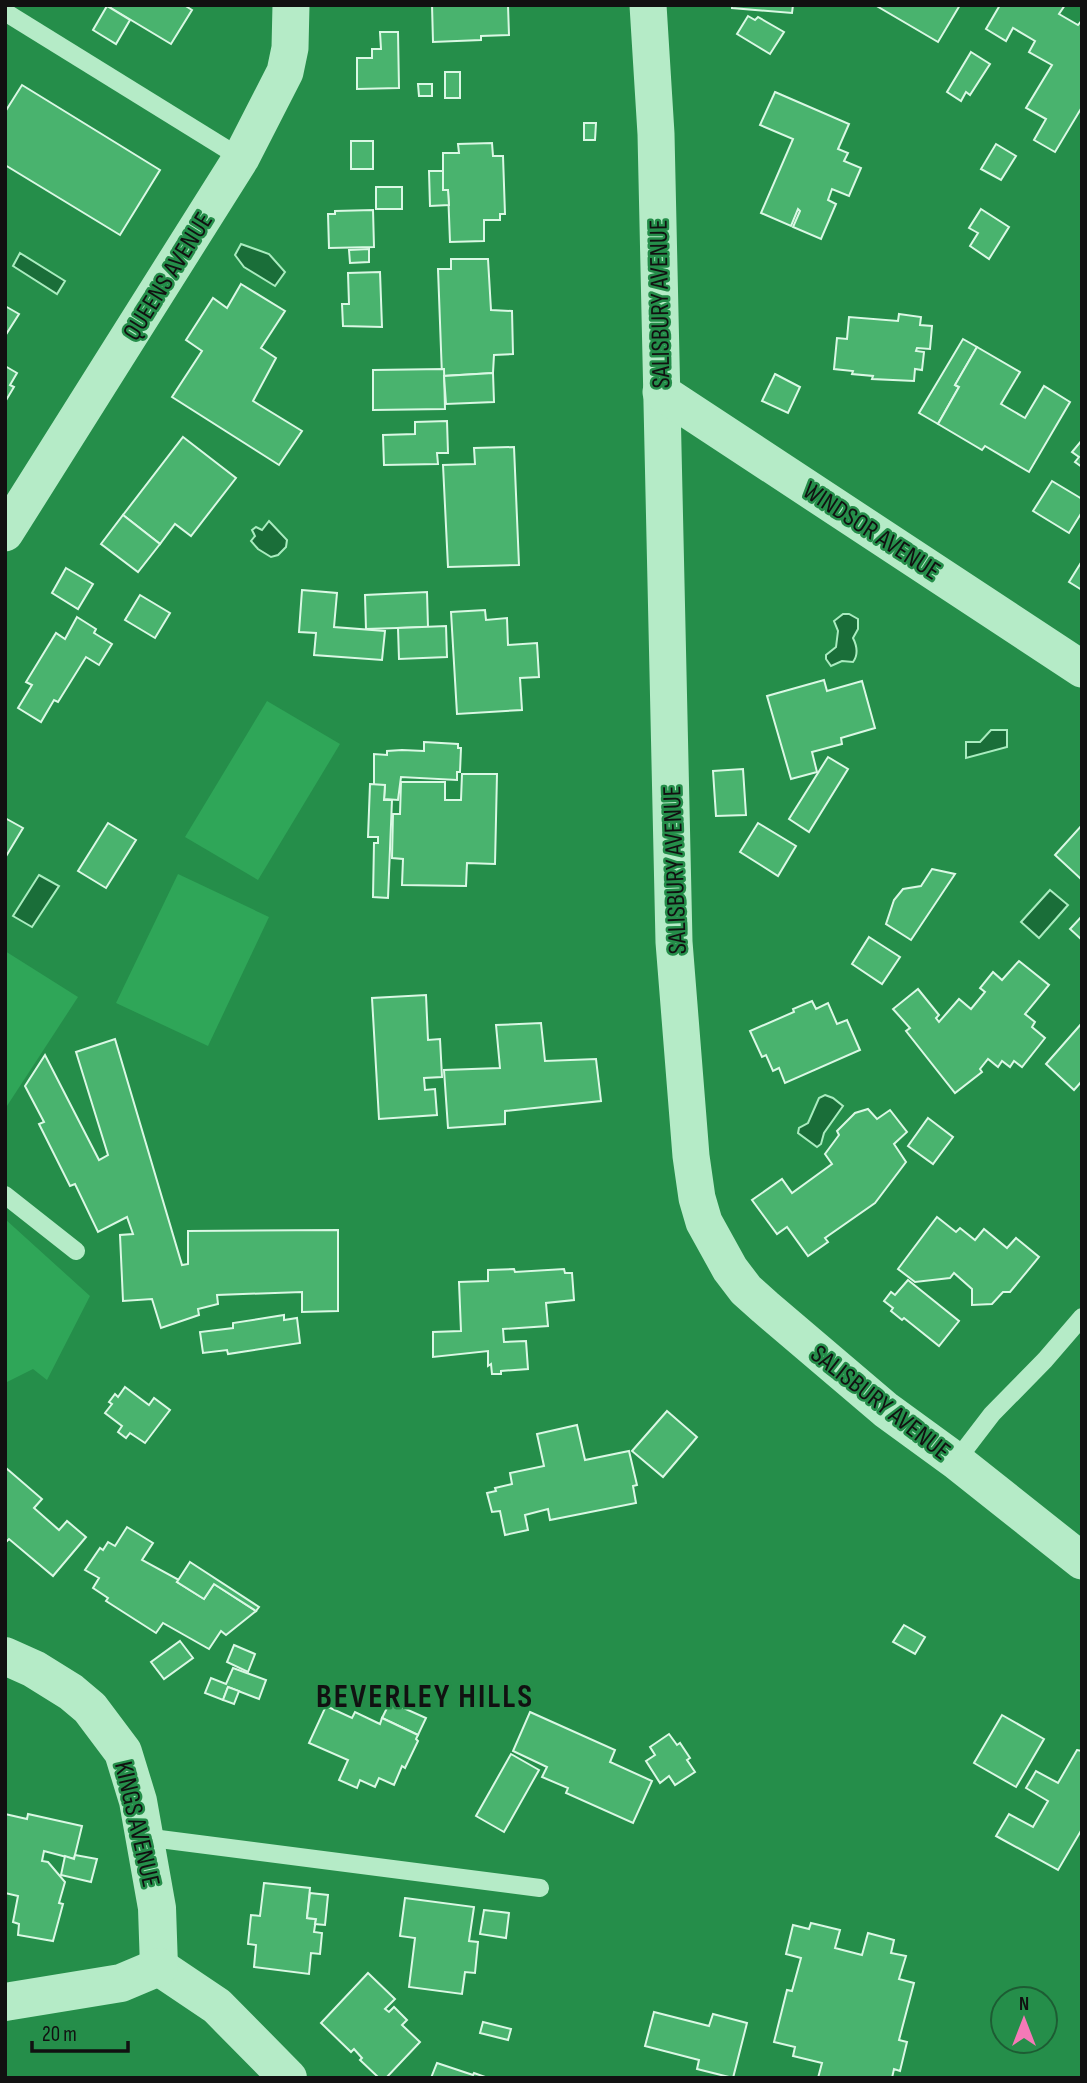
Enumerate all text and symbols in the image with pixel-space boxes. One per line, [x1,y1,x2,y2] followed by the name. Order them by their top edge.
[117,207,220,347] street label: QUEENS AVENUE
[644,219,677,389] street label: SALISBURY AVENUE
[797,475,946,587] street label: WINDSOR AVENUE
[657,785,694,955] street label: SALISBURY AVENUE
[804,1339,956,1467] street label: SALISBURY AVENUE
[316,1677,534,1717] district label: BEVERLEY HILLS
[107,1758,166,1890] street label: KINGS AVENUE
[989,1985,1059,2055] north arrow
[1019,1993,1029,2016] text: N
[32,2010,128,2054] scale bar
[42,2022,77,2047] text: 20 m

